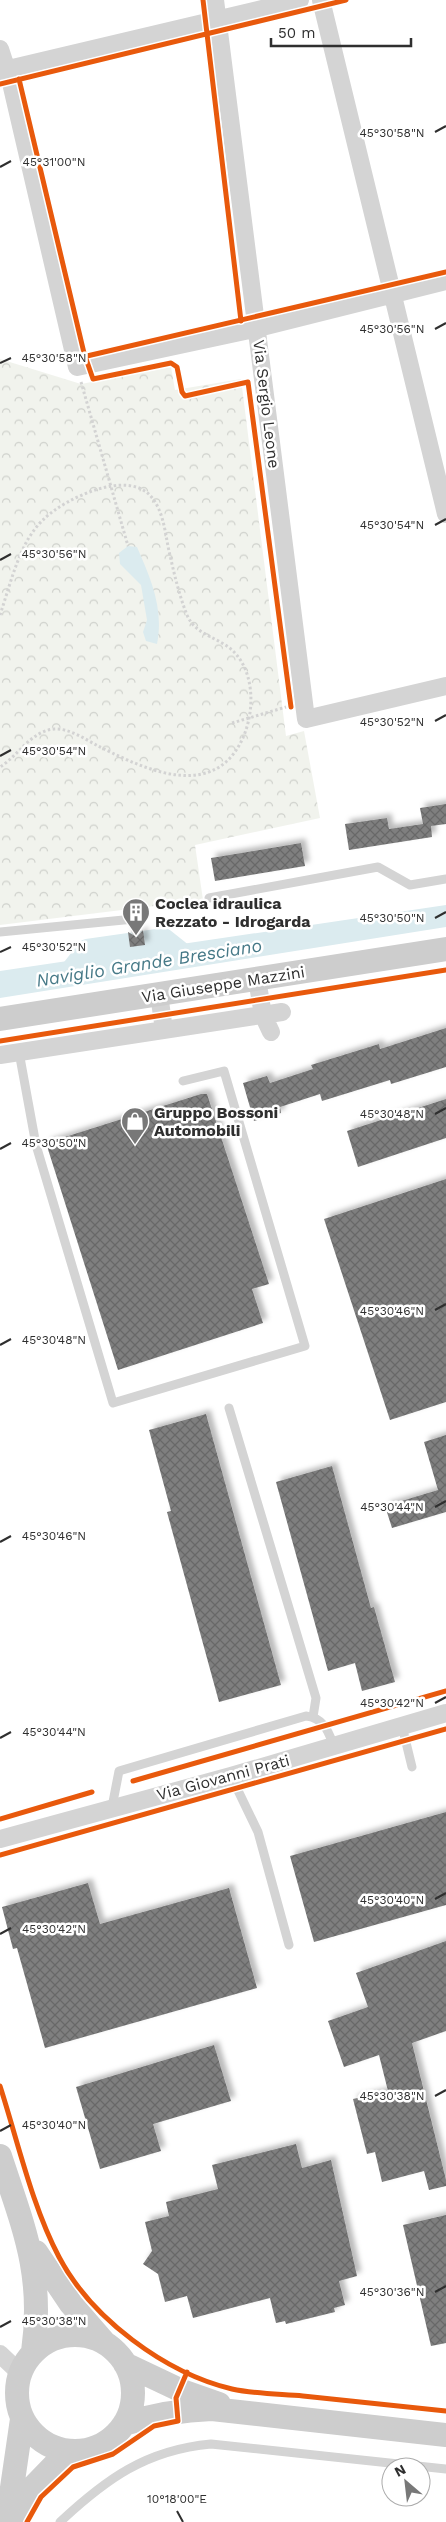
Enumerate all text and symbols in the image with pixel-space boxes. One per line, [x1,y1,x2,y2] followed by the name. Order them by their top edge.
[271,15,411,47] scale bar
[278,24,315,42] text: 50 m
[359,126,425,140] text: 45°30'58"N
[23,155,85,169] text: 45°31'00"N
[359,322,425,336] text: 45°30'56"N
[249,339,284,469] street label: Via Sergio Leone
[21,351,87,365] text: 45°30'58"N
[360,518,424,532] text: 45°30'54"N
[21,547,87,561] text: 45°30'56"N
[360,715,424,729] text: 45°30'52"N
[22,744,86,758] text: 45°30'54"N
[155,894,311,931] place label: Coclea idraulica Rezzato - Idrogarda
[121,897,151,936] building icon: Coclea idraulica Rezzato - Idrogarda
[359,911,425,925] text: 45°30'50"N
[34,934,263,991] water label: Naviglio Grande Bresciano
[22,940,86,954] text: 45°30'52"N
[140,962,306,1007] street label: Via Giuseppe Mazzini
[154,1103,278,1140] place label: Gruppo Bossoni Automobili
[120,1106,150,1145] shop icon: Gruppo Bossoni Automobili
[360,1107,424,1121] text: 45°30'48"N
[21,1136,87,1150] text: 45°30'50"N
[360,1304,424,1318] text: 45°30'46"N
[22,1333,86,1347] text: 45°30'48"N
[360,1500,424,1514] text: 45°30'44"N
[22,1529,86,1543] text: 45°30'46"N
[360,1696,424,1710] text: 45°30'42"N
[22,1725,86,1739] text: 45°30'44"N
[155,1751,292,1804] street label: Via Giovanni Prati
[360,1893,424,1907] text: 45°30'40"N
[22,1922,86,1936] text: 45°30'42"N
[359,2089,425,2103] text: 45°30'38"N
[22,2118,86,2132] text: 45°30'40"N
[359,2285,425,2299] text: 45°30'36"N
[21,2314,87,2328] text: 45°30'38"N
[381,2457,431,2507] north arrow
[392,2461,408,2480] text: N
[147,2492,207,2506] text: 10°18'00"E

